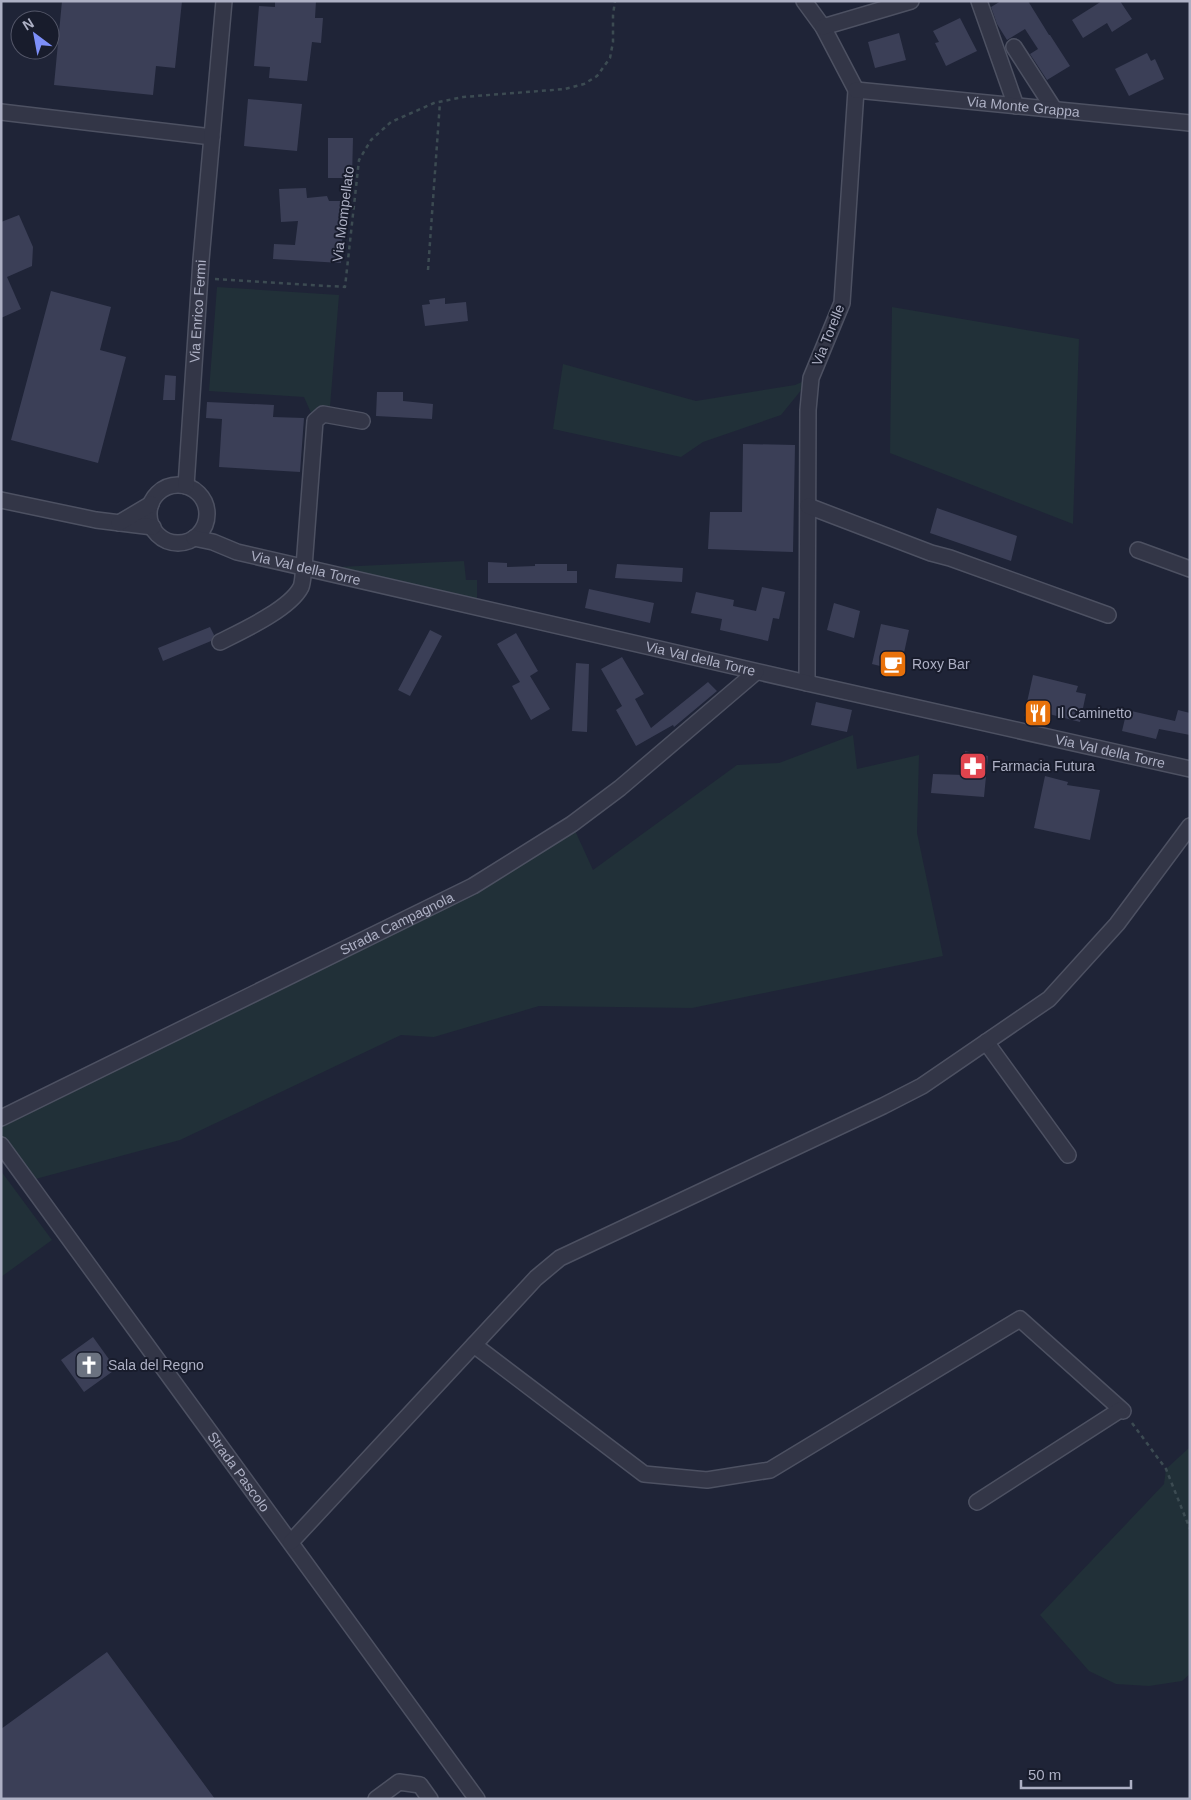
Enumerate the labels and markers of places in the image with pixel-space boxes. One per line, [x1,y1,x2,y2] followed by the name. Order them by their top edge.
[878,649,908,679] cafe icon: Roxy Bar
[912,656,970,672] place label: Roxy Bar
[1023,698,1053,728] restaurant icon: Il Caminetto
[1057,705,1132,721] place label: Il Caminetto
[958,751,988,781] pharmacy icon: Farmacia Futura
[992,758,1095,774] place label: Farmacia Futura
[74,1350,104,1380] church icon: Sala del Regno
[108,1357,204,1373] place label: Sala del Regno

